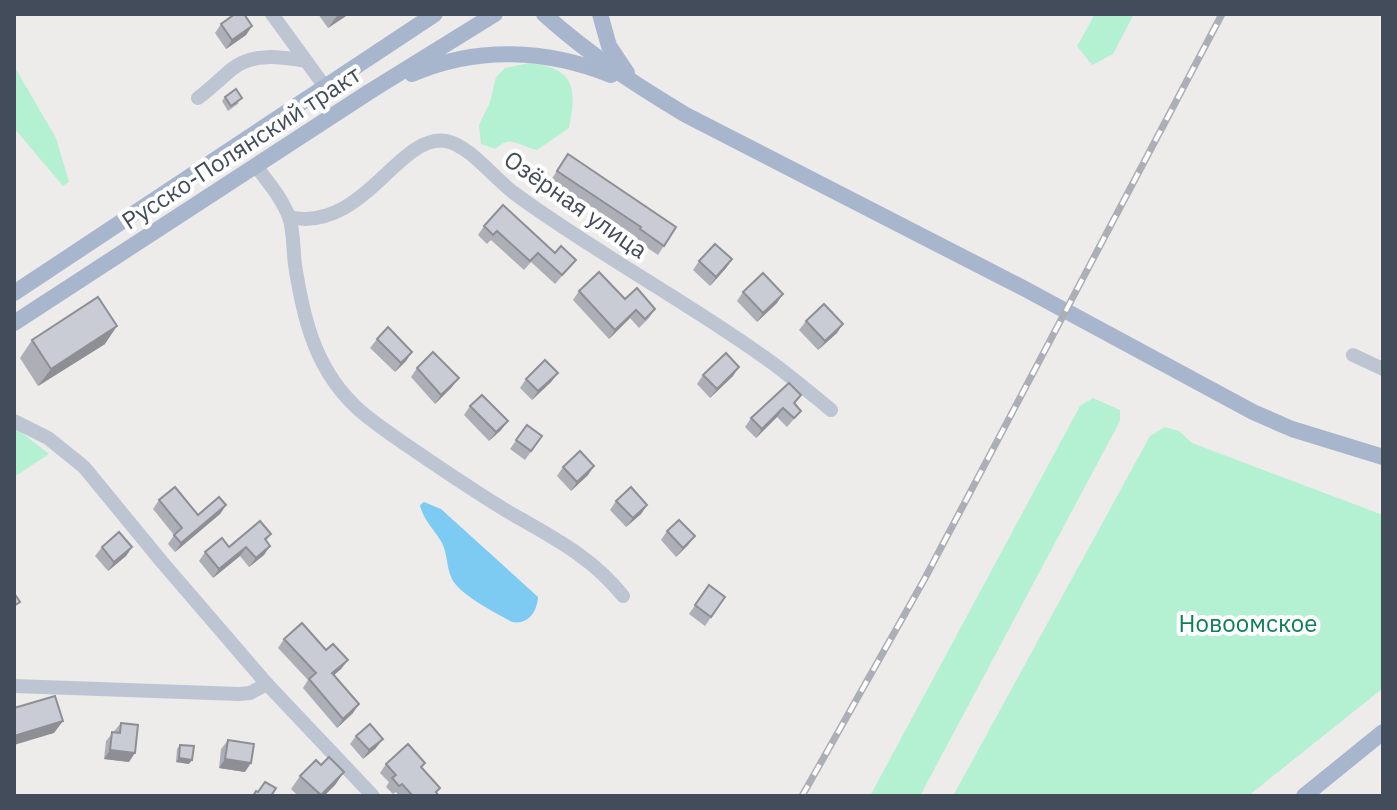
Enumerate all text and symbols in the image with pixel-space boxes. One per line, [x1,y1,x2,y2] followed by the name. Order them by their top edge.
[115,58,367,236] street label: Русско-Полянский тракт
[498,143,654,265] street label: Озёрная улица
[1179,607,1317,639] park label: Новоомское

